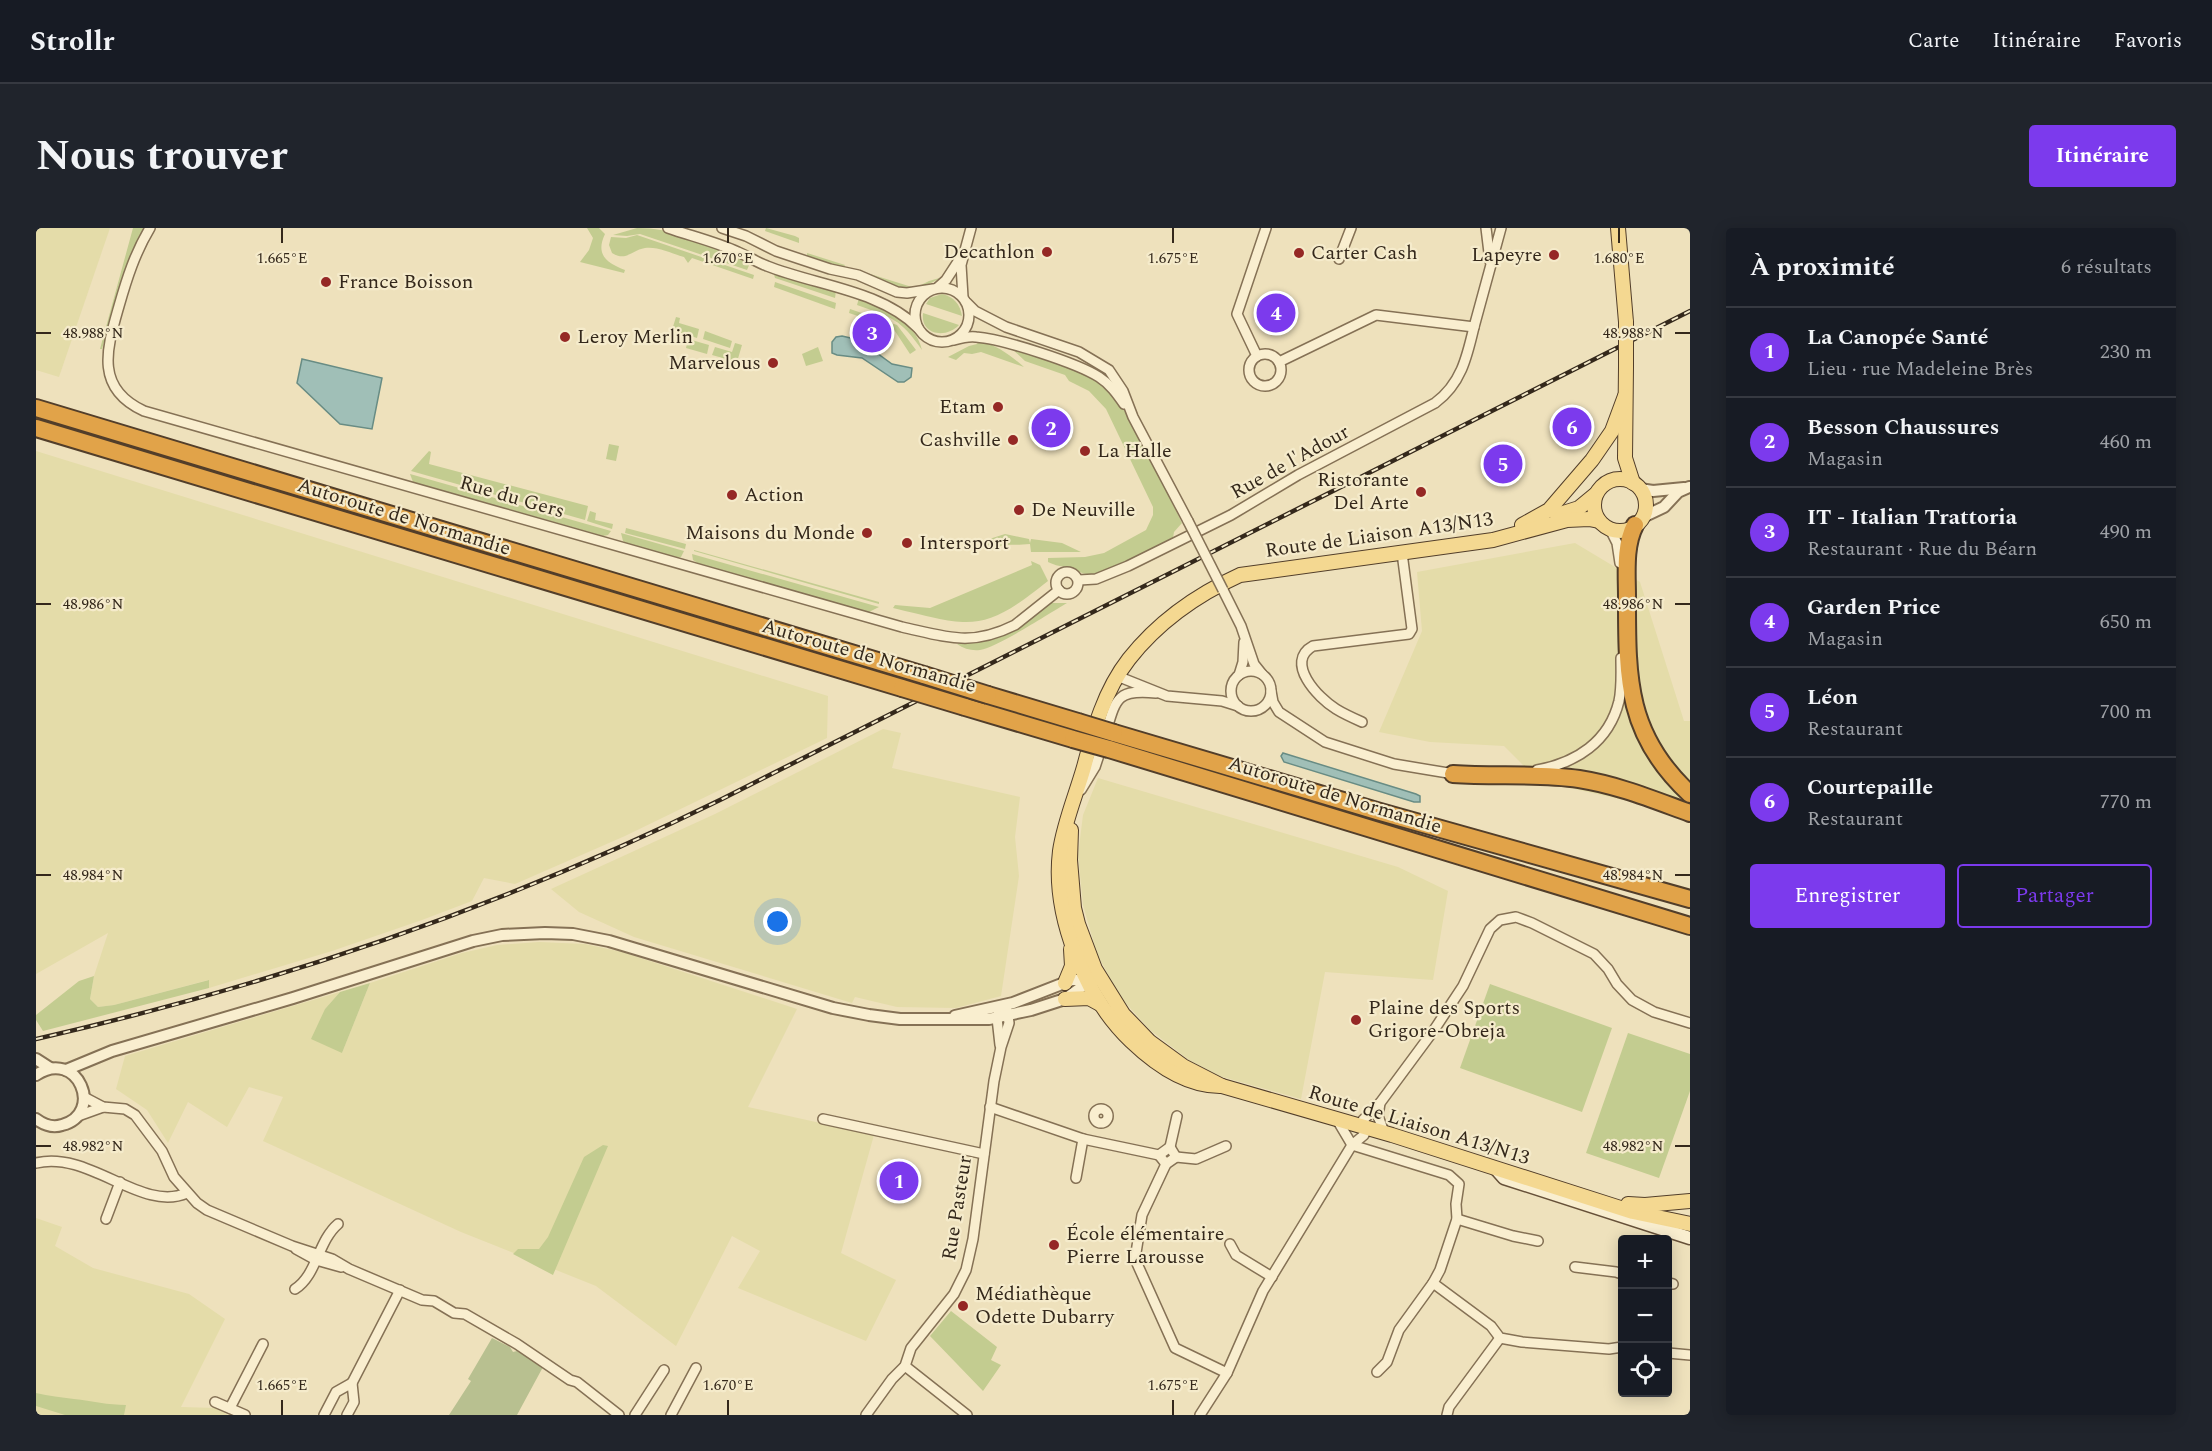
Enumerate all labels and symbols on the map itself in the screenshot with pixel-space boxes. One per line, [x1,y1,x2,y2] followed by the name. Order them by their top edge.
[943,237,1035,267] place label: Decathlon
[1311,238,1418,268] place label: Carter Cash
[1471,240,1542,270] place label: Lapeyre
[1040,245,1054,259] marker: Decathlon
[1292,246,1306,260] marker: Carter Cash
[256,247,308,270] text: 1.665°E
[702,247,754,270] text: 1.670°E
[1147,247,1199,270] text: 1.675°E
[1593,247,1645,270] text: 1.680°E
[1547,248,1561,262] marker: Lapeyre
[338,267,473,297] place label: France Boisson
[319,275,333,289] marker: France Boisson
[1256,290,1296,335] pin: 4
[852,310,892,356] pin: 3
[63,322,123,345] text: 48.988°N
[577,322,693,352] place label: Leroy Merlin
[1603,322,1663,345] text: 48.988°N
[558,330,572,344] marker: Leroy Merlin
[668,348,761,378] place label: Marvelous
[766,356,780,370] marker: Marvelous
[939,392,986,422] place label: Etam
[991,400,1005,414] marker: Etam
[1552,404,1592,450] pin: 6
[1032,406,1070,450] pin: 2
[1225,417,1355,507] street label: Rue de l'Adour
[919,425,1001,455] place label: Cashville
[1006,433,1020,447] marker: Cashville
[1097,436,1172,466] place label: La Halle
[1484,442,1522,486] pin: 5
[1078,444,1092,458] marker: La Halle
[1317,465,1409,518] place label: Ristorante Del Arte
[456,468,568,526] street label: Rue du Gers
[294,470,514,564] street label: Autoroute de Normandie
[744,480,804,510] place label: Action
[1414,485,1428,499] marker: Ristorante Del Arte
[725,488,739,502] marker: Action
[1031,495,1135,525] place label: De Neuville
[1012,503,1026,517] marker: De Neuville
[1263,504,1495,566] street label: Route de Liaison A13/N13
[685,518,855,548] place label: Maisons du Monde
[860,526,874,540] marker: Maisons du Monde
[919,528,1009,558] place label: Intersport
[900,536,914,550] marker: Intersport
[63,593,123,616] text: 48.986°N
[1603,593,1663,616] text: 48.986°N
[758,611,980,701] street label: Autoroute de Normandie
[1225,748,1445,842] street label: Autoroute de Normandie
[63,864,123,887] text: 48.984°N
[1603,864,1663,887] text: 48.984°N
[763,907,792,936] your location
[1368,993,1520,1046] place label: Plaine des Sports Grigore-Obreja
[1349,1013,1363,1027] marker: Plaine des Sports Grigore-Obreja
[1305,1077,1533,1173] street label: Route de Liaison A13/N13
[63,1135,123,1158] text: 48.982°N
[1603,1135,1663,1158] text: 48.982°N
[934,1153,980,1263] street label: Rue Pasteur
[880,1158,918,1204] pin: 1
[1066,1219,1224,1272] place label: École élémentaire Pierre Larousse
[1047,1238,1061,1252] marker: École élémentaire Pierre Larousse
[975,1279,1116,1332] place label: Médiathèque Odette Dubarry
[956,1299,970,1313] marker: Médiathèque Odette Dubarry
[256,1374,308,1397] text: 1.665°E
[702,1374,754,1397] text: 1.670°E
[1147,1374,1199,1397] text: 1.675°E

